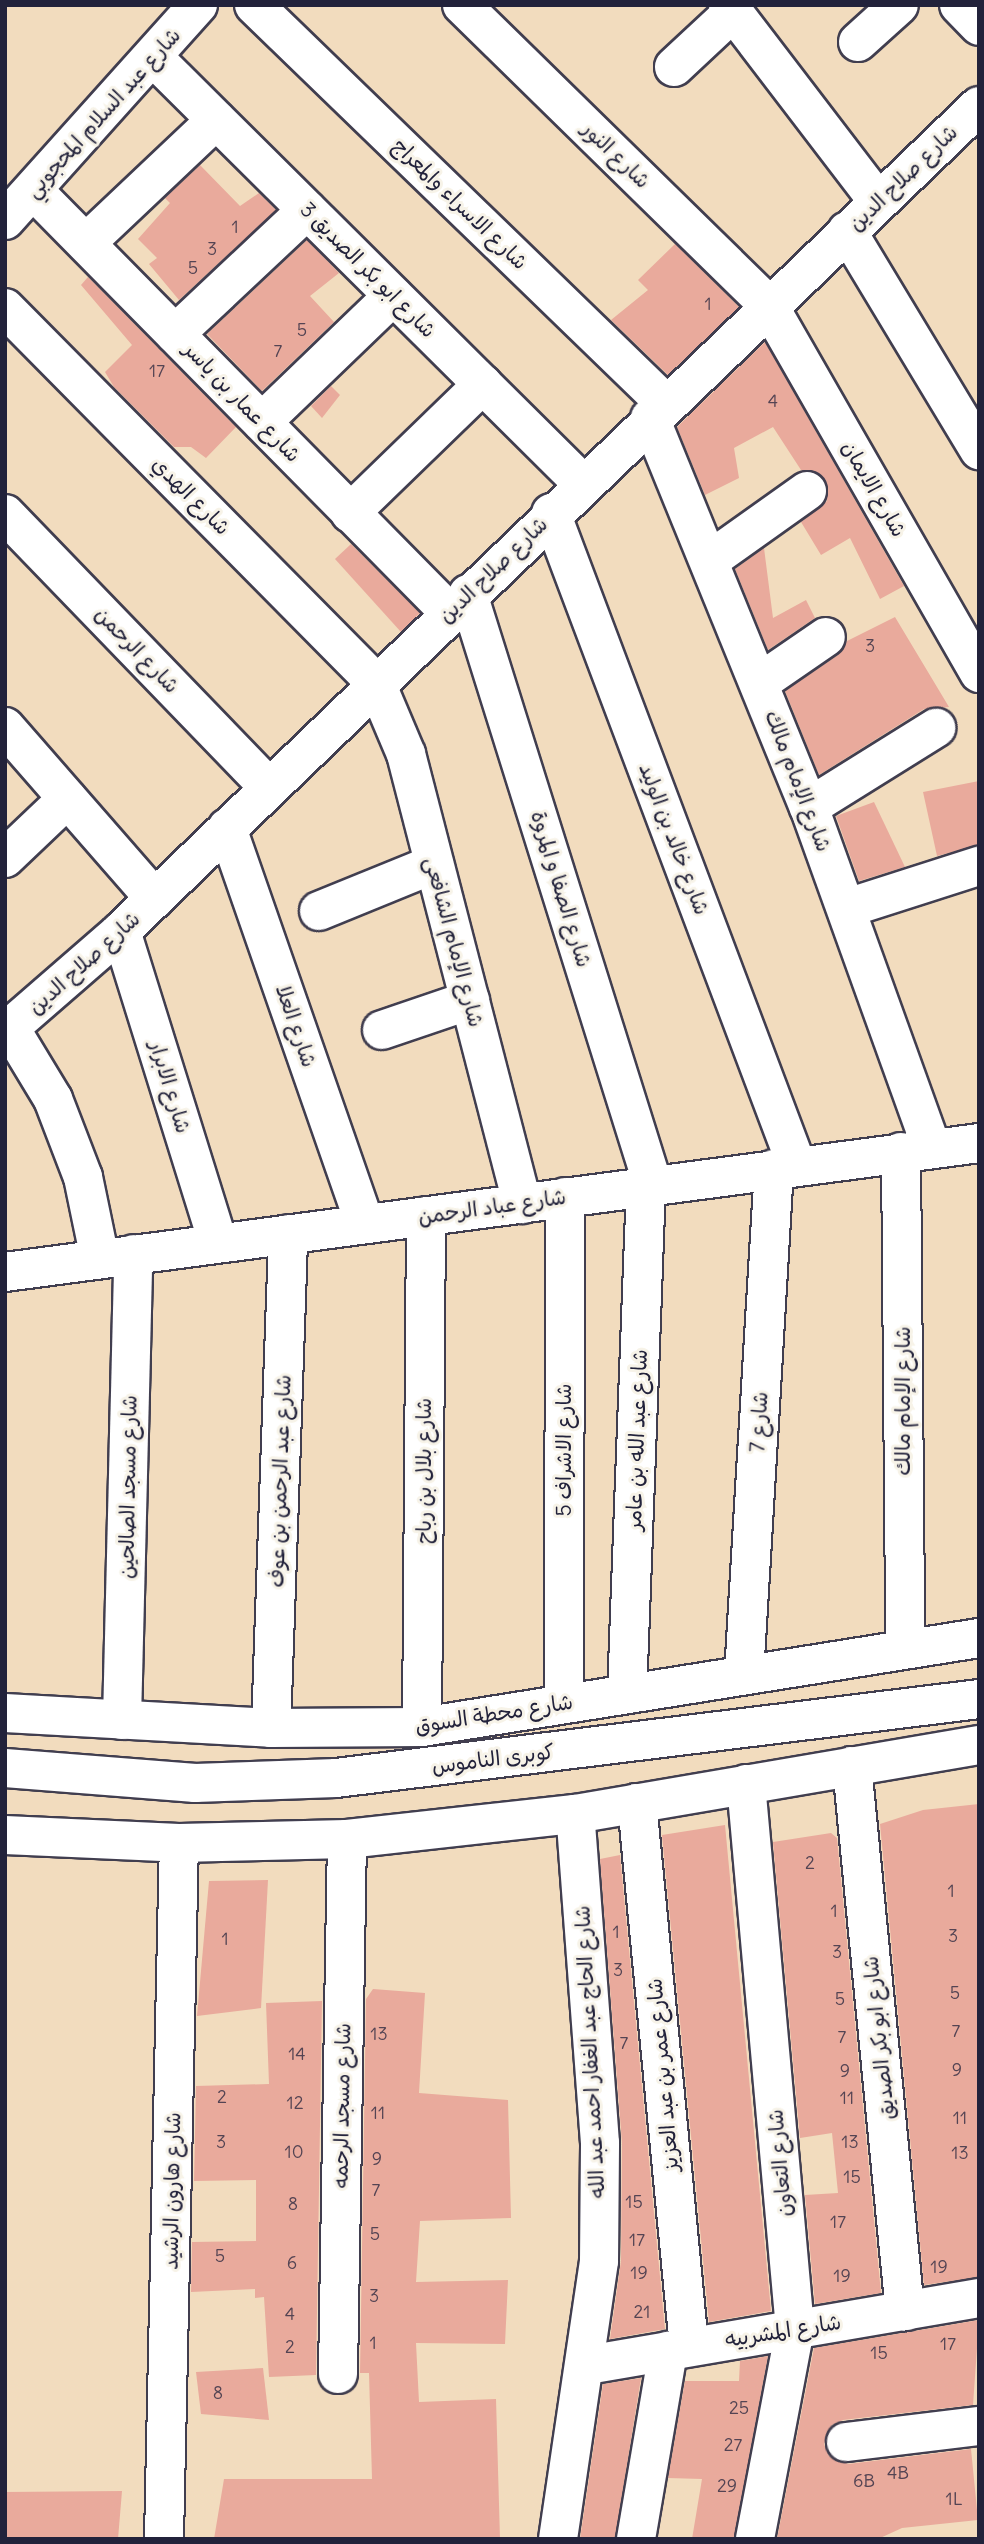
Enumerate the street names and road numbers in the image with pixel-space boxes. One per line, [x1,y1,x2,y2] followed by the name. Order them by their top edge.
[20,23,186,203] street label: شارع عبد السلام المحجوبي
[577,116,655,194] street label: شارع النور
[843,120,963,236] street label: شارع صلاح الدين
[387,133,533,275] street label: شارع الاسراء والمعراج
[295,197,441,343] street label: شارع ابو بكر الصديق 3
[178,337,306,467] street label: شارع عمار بن ياسر
[836,437,912,541] street label: شارع الايمان
[147,452,235,540] street label: شارع الهدي
[433,512,553,628] street label: شارع صلاح الدين
[90,602,184,698] street label: شارع الرحمن
[759,707,837,855] street label: شارع الإمام مالك
[634,760,714,918] street label: شارع خالد بن الوليد
[525,808,597,970] street label: شارع الصفا و المروة
[419,854,489,1030] street label: شارع الإمام الشافعى
[23,906,145,1020] street label: شارع صلاح الدين
[270,981,322,1071] street label: شارع العلا
[144,1038,196,1136] street label: شارع الابرار
[417,1184,567,1230] street label: شارع عباد الرحمن
[890,1326,916,1476] street label: شارع الإمام مالك
[621,1349,653,1531] street label: شارع عبد الله بن عامر
[264,1374,296,1588] street label: شارع عبد الرحمن بن عوف
[551,1383,577,1517] street label: شارع الاشراف 5
[745,1391,773,1453] street label: شارع 7
[114,1395,142,1579] street label: شارع مسجد الصالحين
[411,1398,437,1544] street label: شارع بلال بن رباح
[413,1689,575,1739] street label: شارع محطة السوق
[430,1739,556,1779] street label: كوبرى الناموس
[570,1905,610,2199] street label: شارع الحاج عبد الغفار احمد عبد الله
[858,1955,900,2121] street label: شارع ابو بكر الصديق
[642,1977,684,2173] street label: شارع عمر بن عبد العزيز
[328,2023,356,2189] street label: شارع مسجد الرحمه
[763,2108,797,2218] street label: شارع التعاون
[158,2112,186,2270] street label: شارع هارون الرشيد
[723,2309,843,2353] street label: شارع المشربيه

